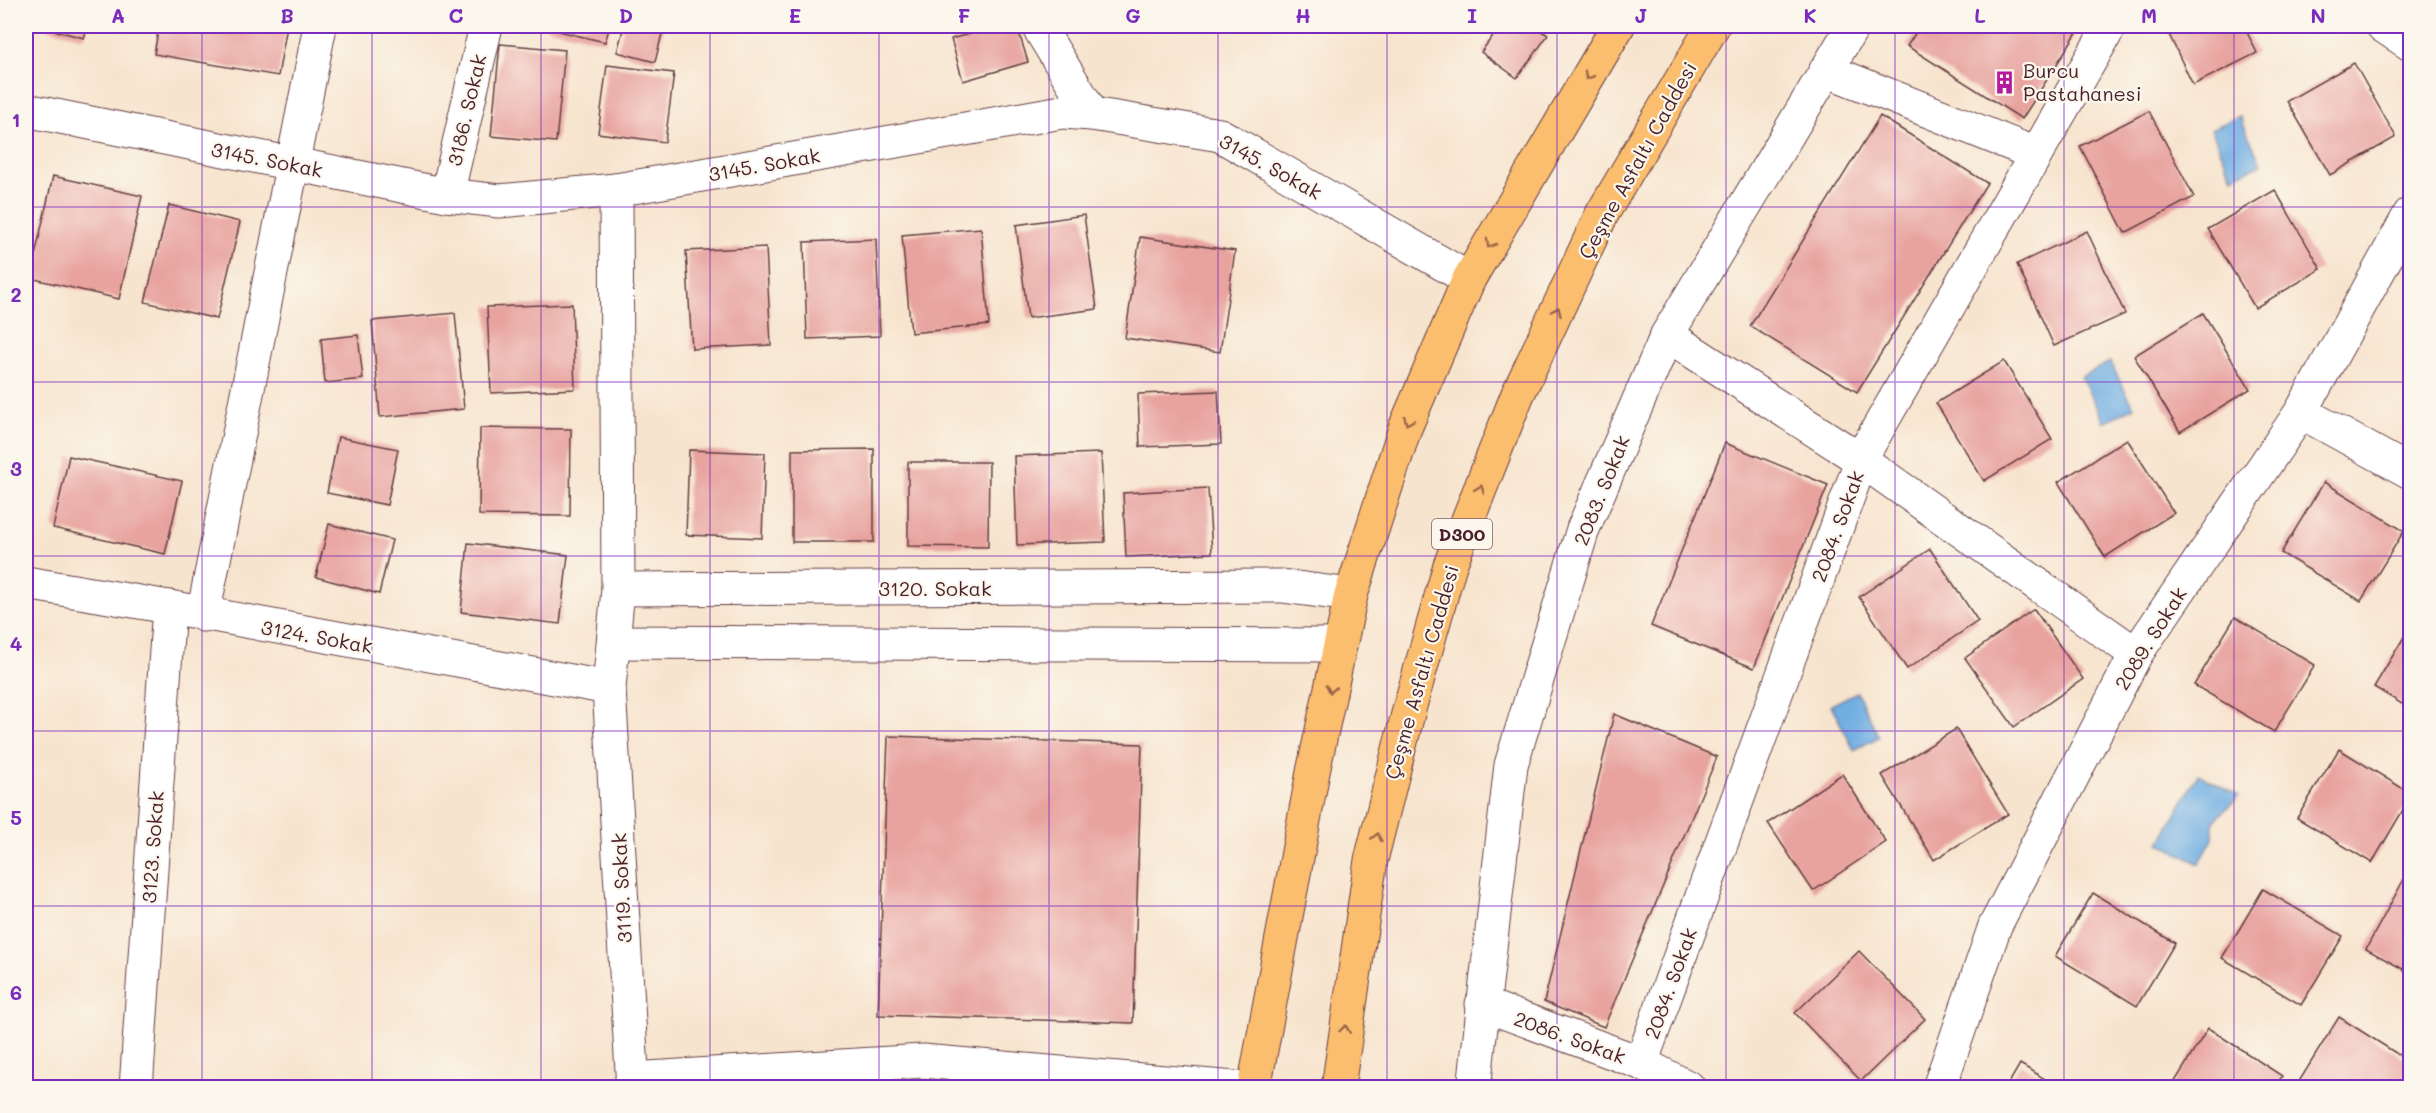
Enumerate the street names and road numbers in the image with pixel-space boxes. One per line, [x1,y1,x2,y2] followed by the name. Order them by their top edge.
[441,52,491,168] street label: 3186. Sokak
[1572,57,1702,263] street label: Çeşme Asfaltı Caddesi
[1215,127,1327,205] street label: 3145. Sokak
[209,135,325,183] street label: 3145. Sokak
[706,141,822,187] street label: 3145. Sokak
[1567,431,1635,549] street label: 2083. Sokak
[1805,467,1869,585] street label: 2084. Sokak
[1432,519,1492,549] road number: D300
[1378,562,1464,782] street label: Çeşme Asfaltı Caddesi
[878,575,992,601] street label: 3120. Sokak
[2108,582,2192,694] street label: 2089. Sokak
[259,613,375,659] street label: 3124. Sokak
[135,790,169,904] street label: 3123. Sokak
[605,832,637,944] street label: 3119. Sokak
[1638,924,1702,1042] street label: 2084. Sokak
[1511,1005,1629,1069] street label: 2086. Sokak

